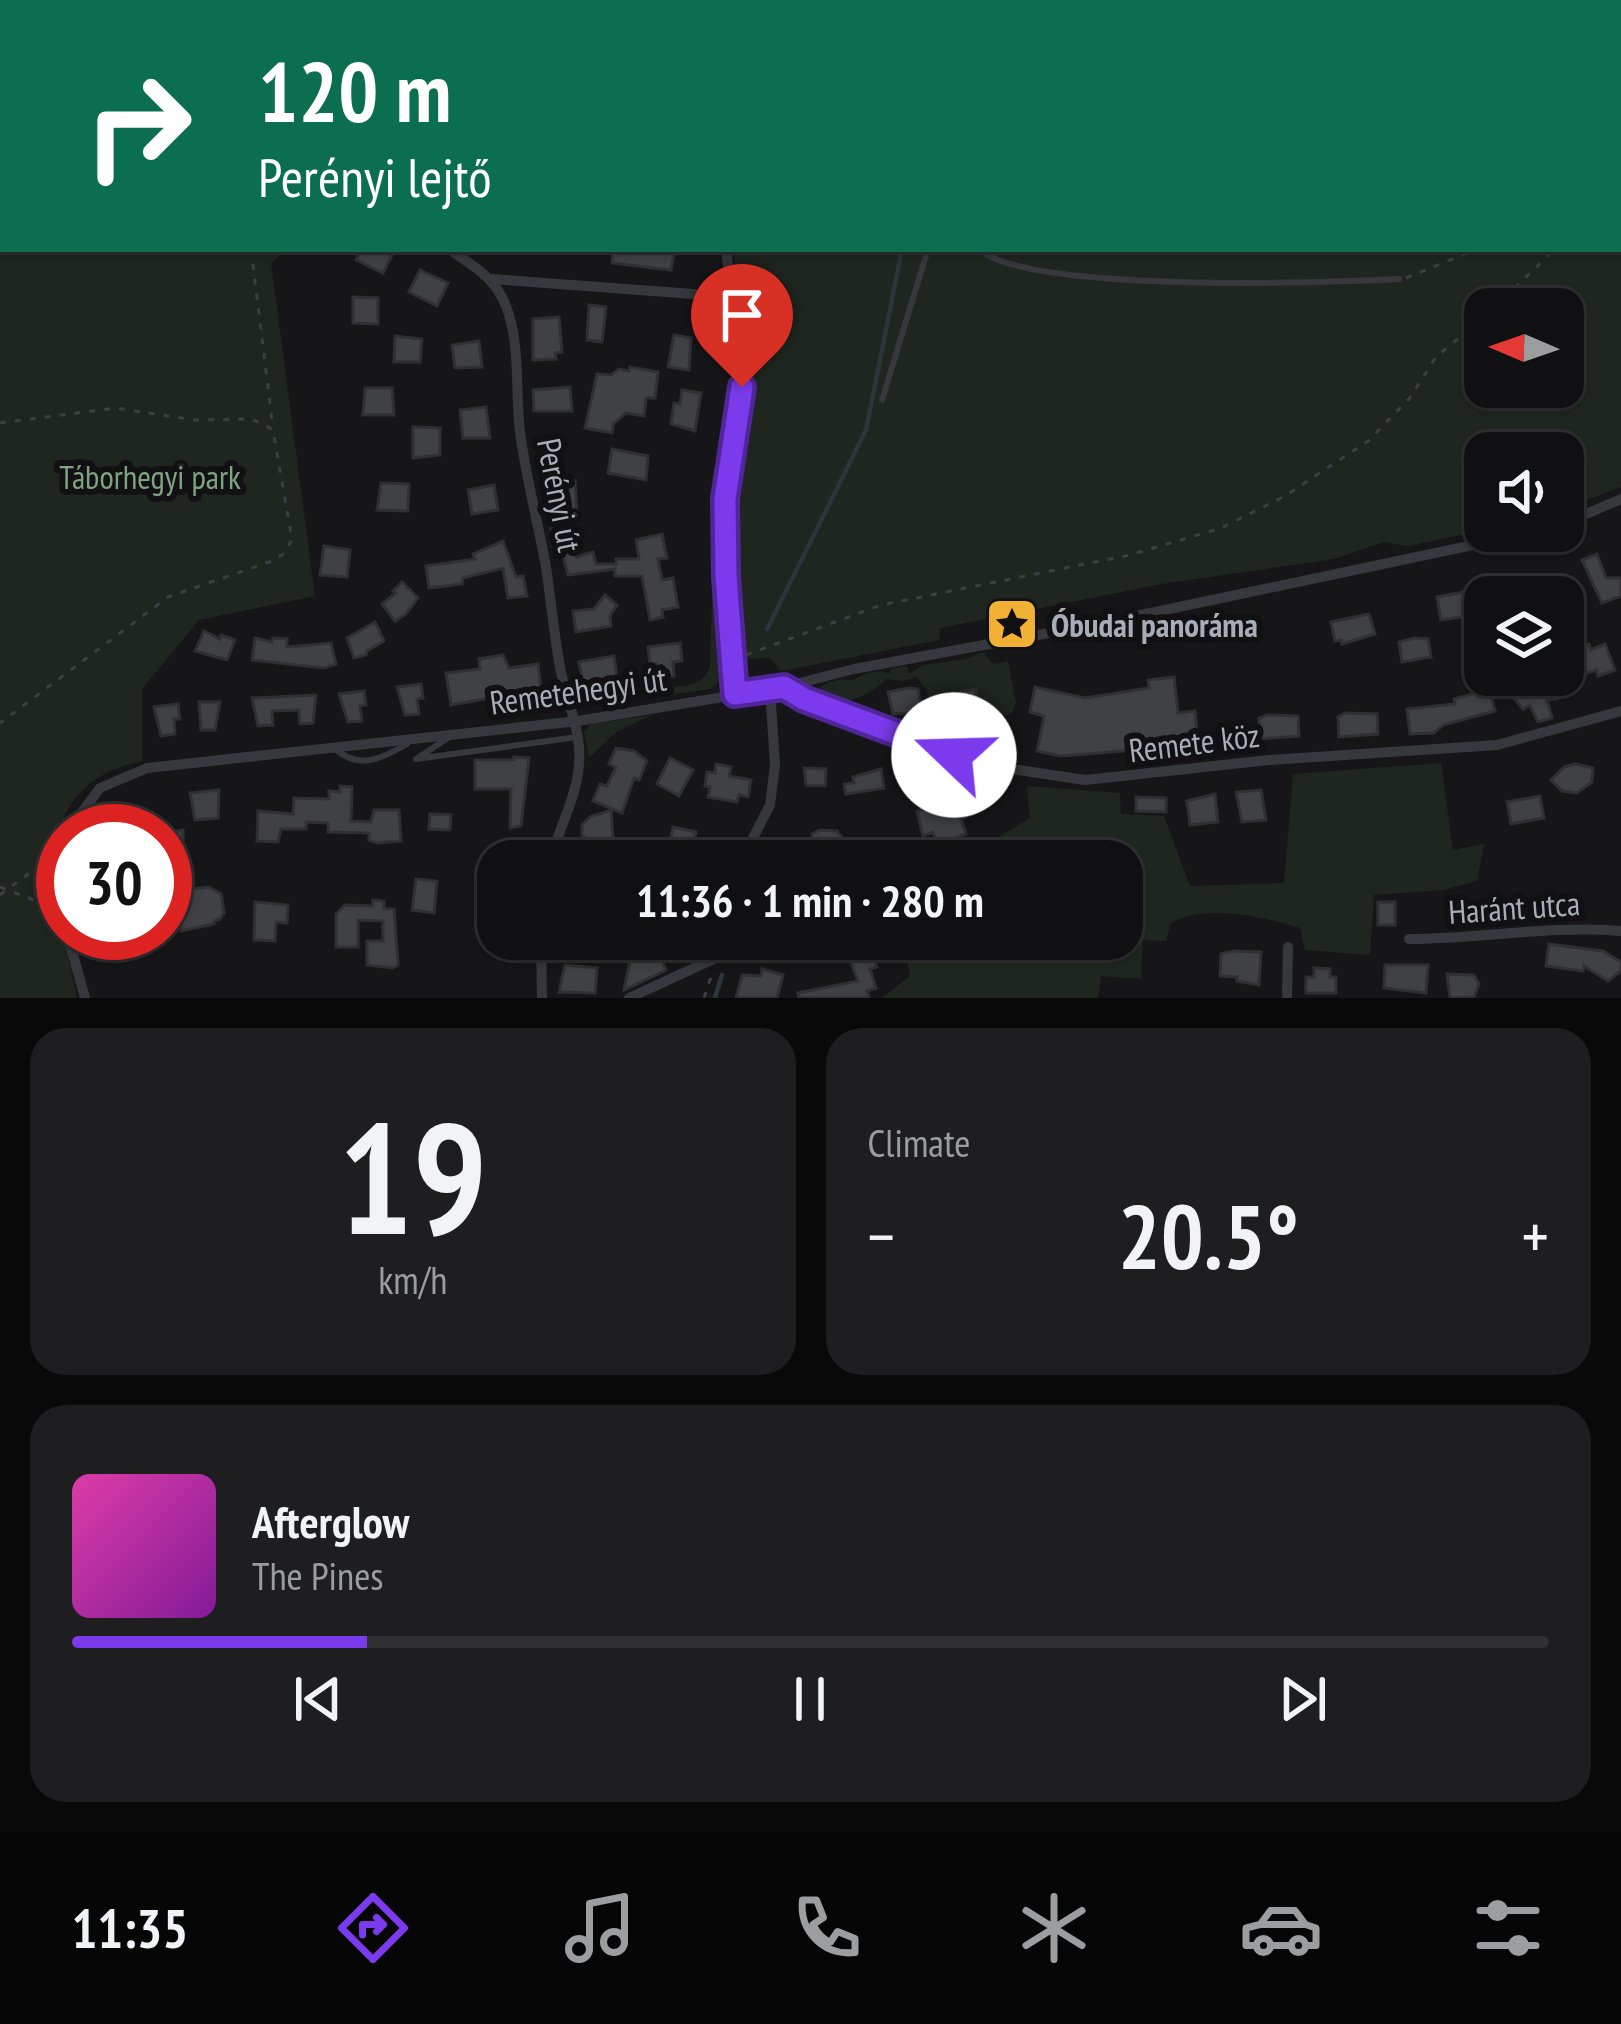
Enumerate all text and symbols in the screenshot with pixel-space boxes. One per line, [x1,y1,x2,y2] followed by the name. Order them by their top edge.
[258,36,451,145] text: 120 m
[60,48,216,204] icon: right
[258,142,492,212] text: Perényi lejtő
[691,264,793,387] pin
[709,282,775,348] icon: arrive
[1464,288,1584,408] north arrow
[1464,288,1584,696] map controls
[1464,432,1584,552] button: sound
[528,435,592,555] street label: Perényi út
[59,455,241,498] park label: Táborhegyi park
[1464,576,1584,696] button: layers
[984,596,1040,652] place icon: Óbudai panoráma
[1051,603,1258,646] place label: Óbudai panoráma
[487,656,669,724] street label: Remetehegyi út
[891,692,1017,818] position arrow
[1126,713,1262,771] street label: Remete köz
[36,804,192,960] speed limit sign: 30
[636,871,984,929] text: 11:36 · 1 min · 280 m
[1447,881,1581,933] street label: Haránt utca
[338,1075,487,1277] text: 19
[868,1117,970,1168] text: Climate
[1118,1177,1299,1294] text: 20.5°
[868,1193,895,1278] text: −
[1522,1193,1549,1278] text: +
[378,1254,447,1305] text: km/h
[252,1492,409,1550] text: Afterglow
[252,1550,383,1601] text: The Pines
[285,1666,351,1732] icon: previous
[777,1666,843,1732] icon: pause
[1270,1666,1336,1732] icon: next
[331,1886,415,1970] icon: directions
[558,1886,642,1970] icon: music
[785,1886,869,1970] icon: phone
[1012,1886,1096,1970] icon: climate
[1239,1886,1323,1970] icon: car
[1466,1886,1550,1970] icon: filters
[71,1893,188,1963] text: 11:35

